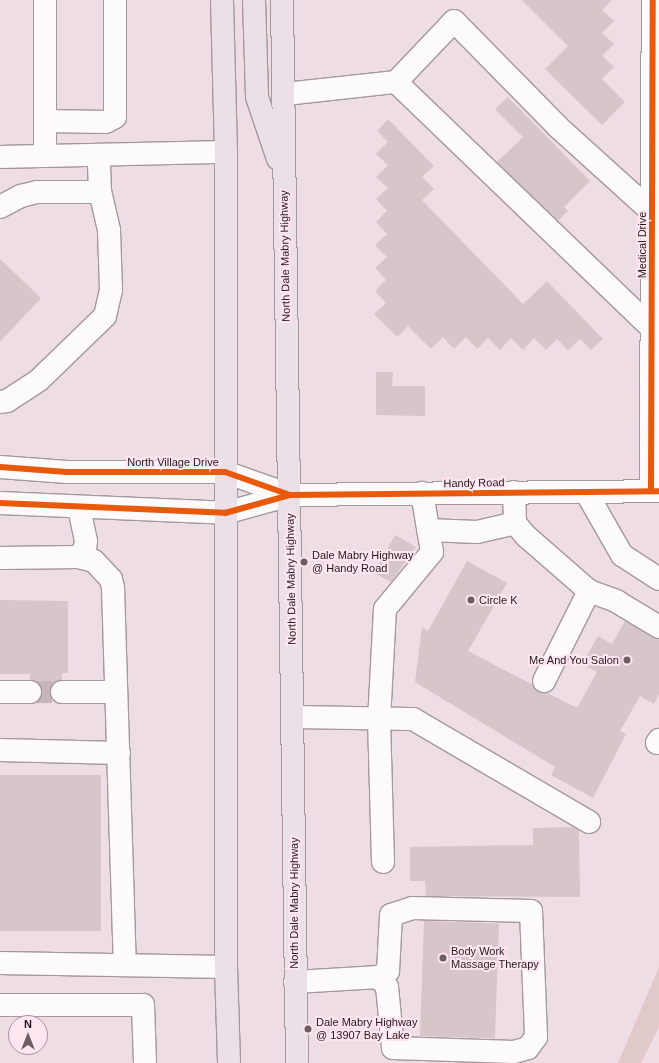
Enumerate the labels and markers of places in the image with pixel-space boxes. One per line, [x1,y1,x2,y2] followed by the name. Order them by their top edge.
[312,549,413,575] place label: Dale Mabry Highway @ Handy Road
[299,557,309,567] marker: Dale Mabry Highway @ Handy Road
[479,593,518,607] place label: Circle K
[466,595,476,605] marker: Circle K
[528,653,619,667] place label: Me And You Salon
[622,655,632,665] marker: Me And You Salon
[451,945,539,971] place label: Body Work Massage Therapy
[438,953,448,963] marker: Body Work Massage Therapy
[316,1016,417,1042] place label: Dale Mabry Highway @ 13907 Bay Lake
[303,1024,313,1034] marker: Dale Mabry Highway @ 13907 Bay Lake

